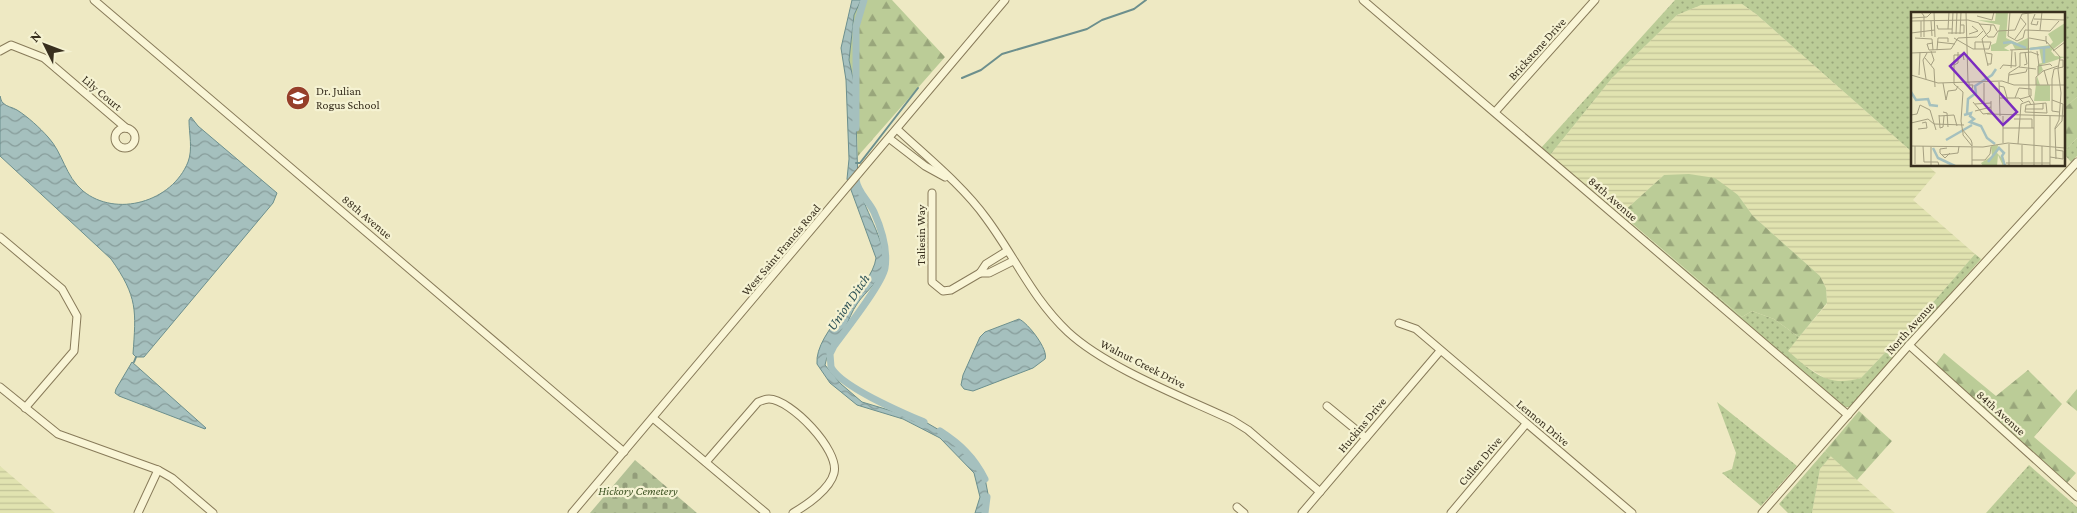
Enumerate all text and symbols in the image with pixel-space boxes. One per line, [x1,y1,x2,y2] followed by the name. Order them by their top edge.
[1911,12,2064,166] inset map
[1505,15,1569,83] street label: Brickstone Drive
[20,20,70,70] north arrow
[26,27,45,45] text: N
[79,72,126,114] street label: Lily Court
[316,84,380,112] place label: Dr. Julian Rogus School
[285,85,311,111] school or university icon: Dr. Julian Rogus School
[1586,174,1640,224] street label: 84th Avenue
[339,192,395,242] street label: 88th Avenue
[739,201,824,299] street label: West Saint Francis Road
[914,204,928,266] street label: Taliesin Way
[823,271,873,333] water label: Union Ditch
[1883,299,1937,357] street label: North Avenue
[1098,336,1188,392] street label: Walnut Creek Drive
[1974,388,2028,438] street label: 84th Avenue
[1335,395,1389,455] street label: Huckins Drive
[1514,397,1572,449] street label: Lennon Drive
[1455,434,1505,488] street label: Cullen Drive
[598,484,678,498] park label: Hickory Cemetery

